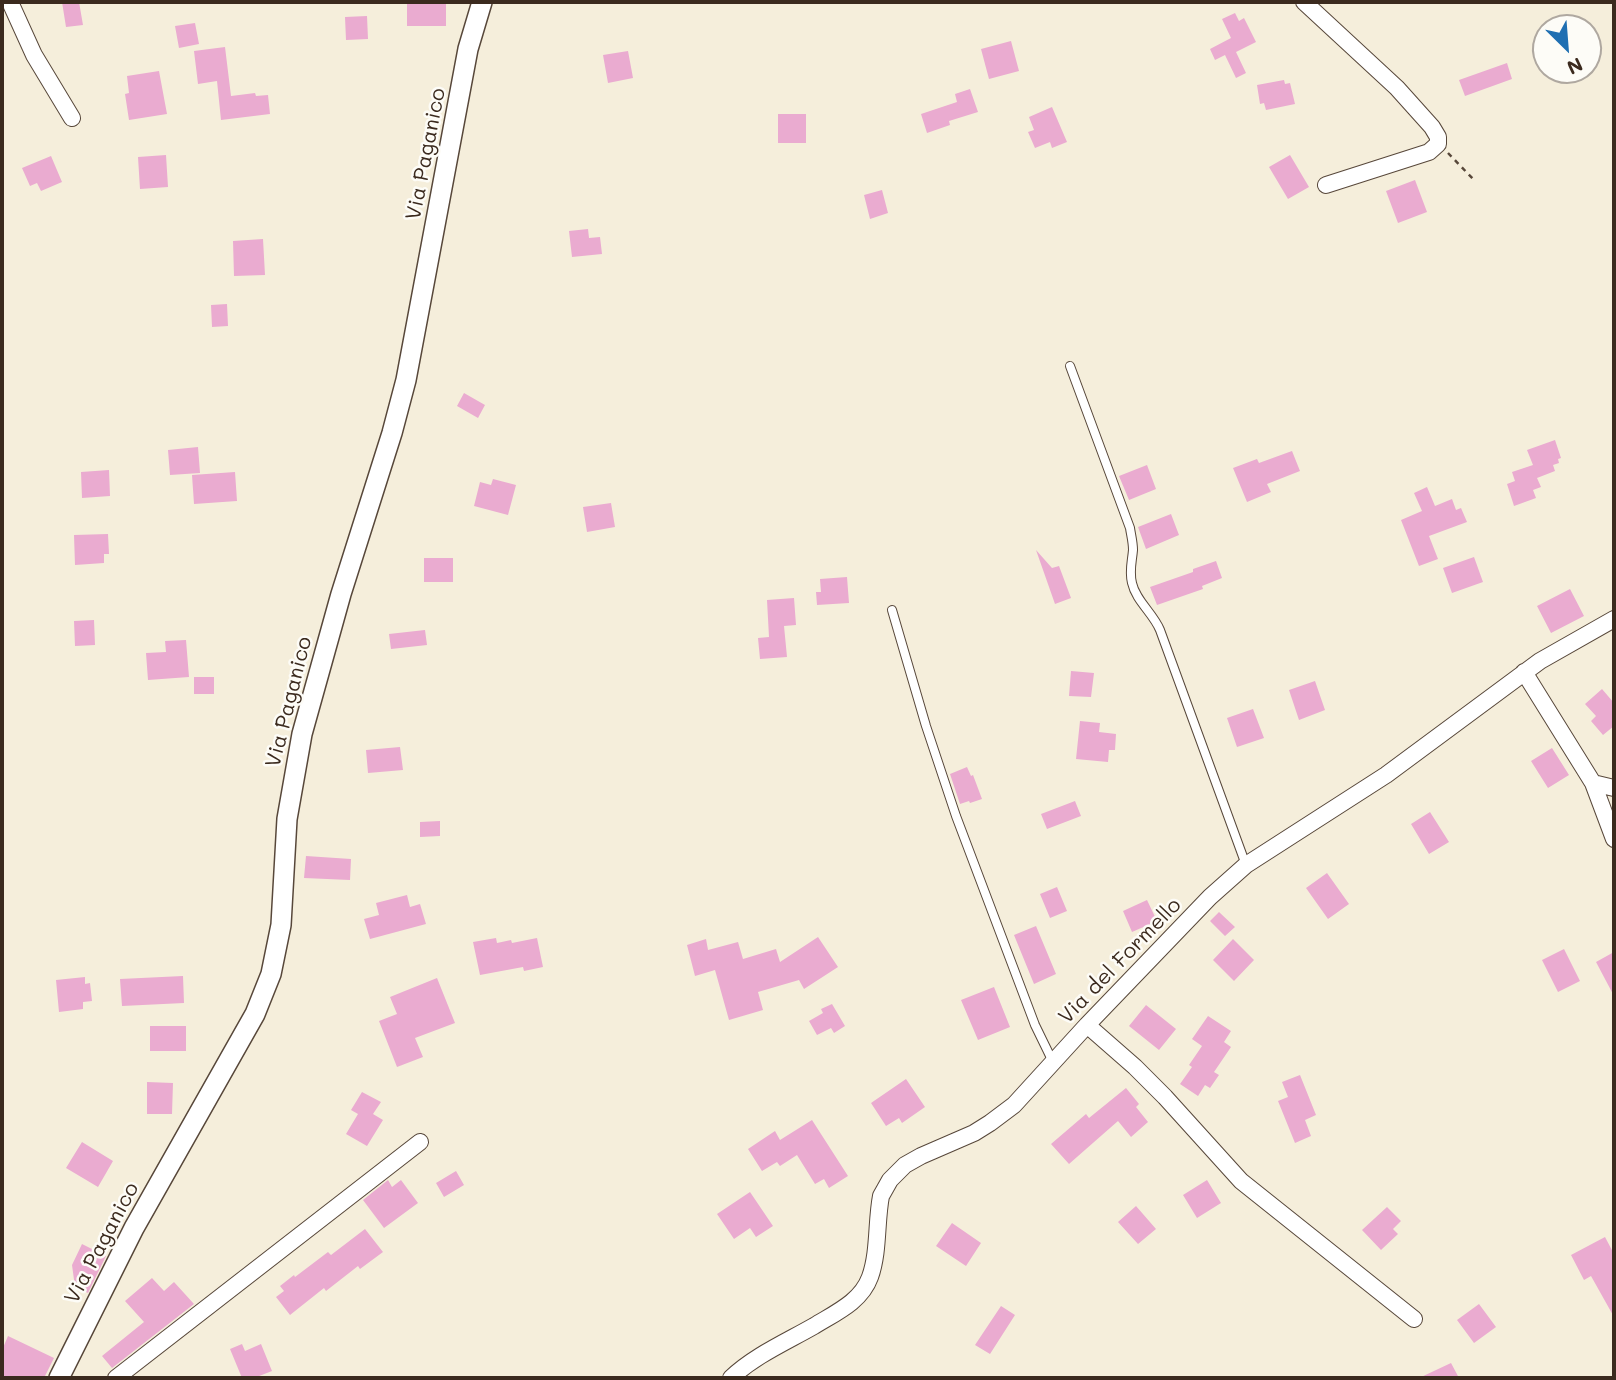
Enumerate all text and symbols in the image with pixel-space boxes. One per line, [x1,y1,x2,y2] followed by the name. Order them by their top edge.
[1532,14,1602,84] north arrow
[1563,52,1587,81] text: N
[401,86,451,222] street label: Via Paganico
[261,634,317,770] street label: Via Paganico
[1053,893,1187,1029] street label: Via del Formello
[59,1178,145,1308] street label: Via Paganico

